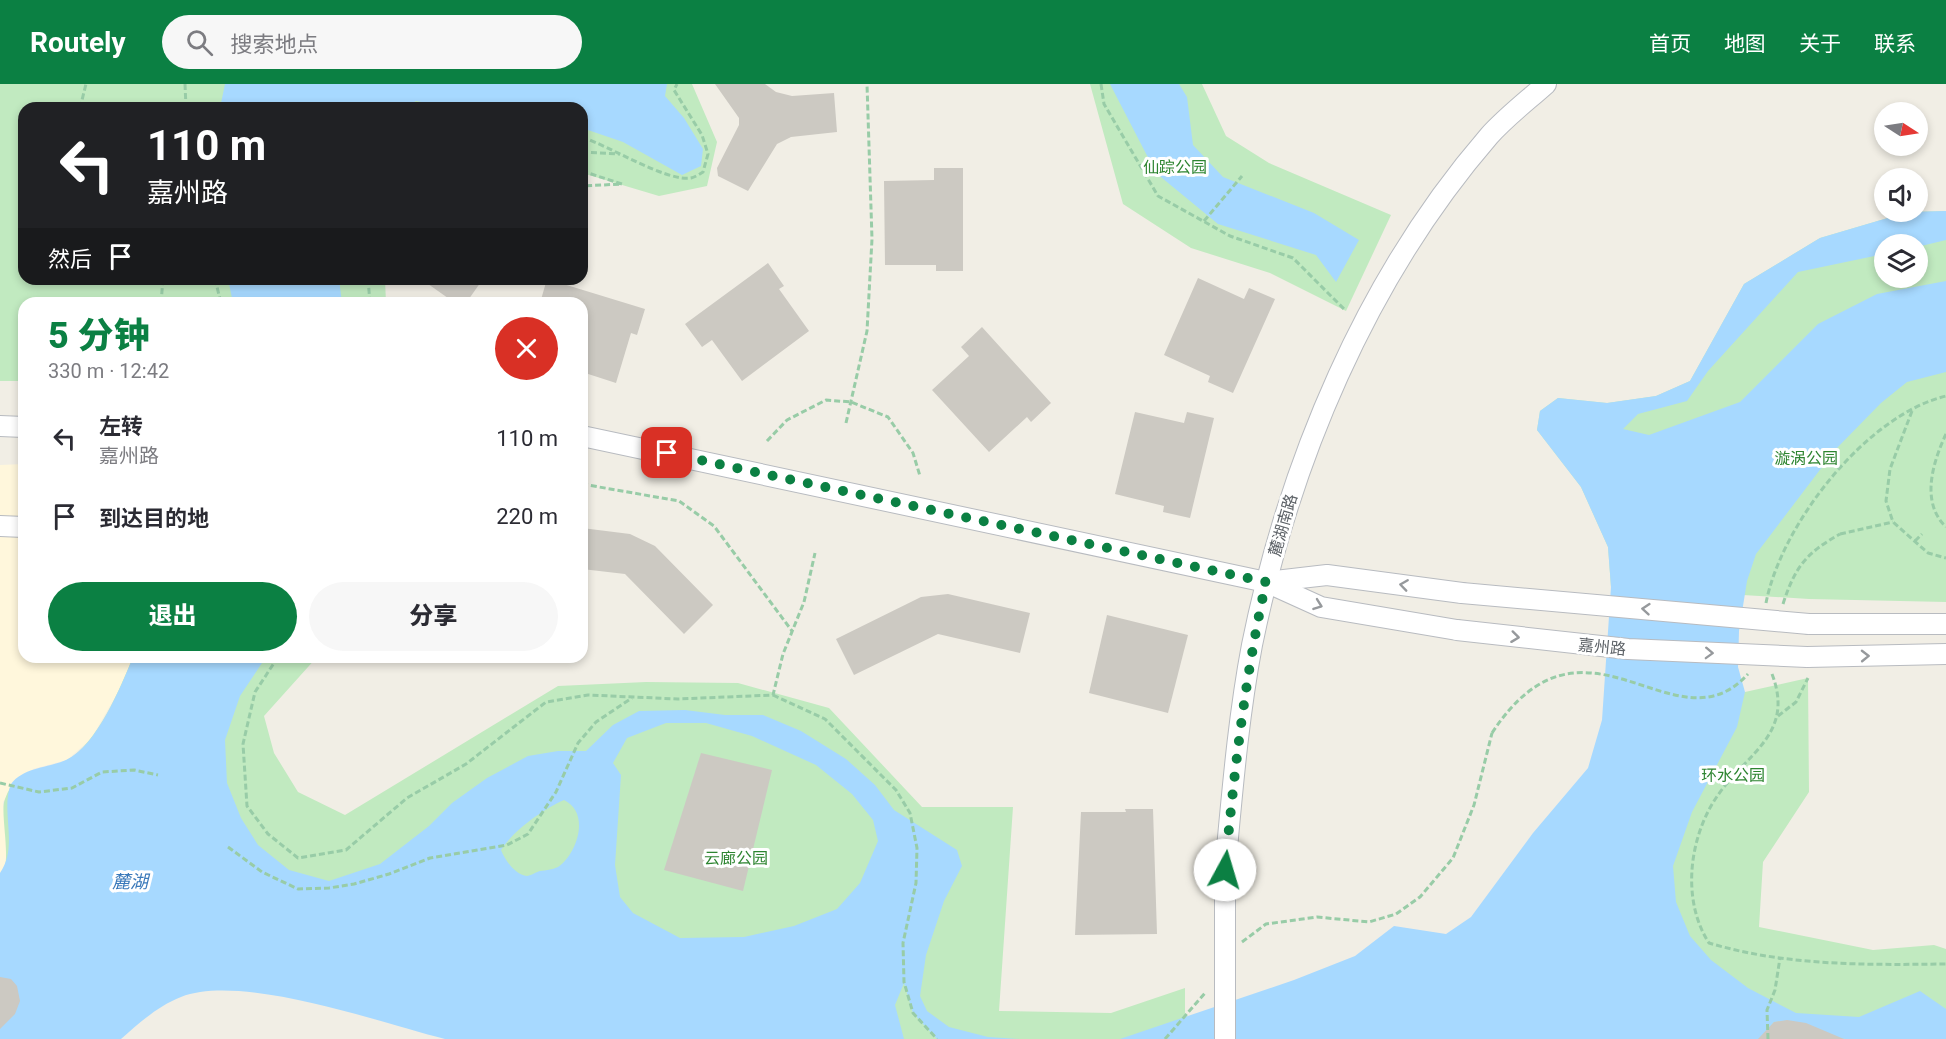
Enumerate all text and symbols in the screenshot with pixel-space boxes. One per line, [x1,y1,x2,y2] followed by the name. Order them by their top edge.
[162,15,582,69] search box
[30,26,126,59] text: Routely
[183,26,216,59] icon: search
[231,32,319,57] text: 搜索地点
[1649,32,1691,56] text: 首页
[1724,32,1766,56] text: 地图
[1799,32,1841,56] text: 关于
[1874,32,1916,56] text: 联系
[1874,102,1928,156] north arrow
[1874,102,1928,288] map controls
[147,121,266,170] text: 110 m
[48,126,126,204] icon: left
[1143,158,1207,177] park label: 仙踪公园
[1874,168,1928,222] button: sound
[147,177,228,209] text: 嘉州路
[1874,234,1928,288] button: layers
[104,240,137,273] icon: arrive
[48,247,92,272] text: 然后
[48,315,150,357] text: 5 分钟
[495,317,558,380] button: close
[48,359,169,383] text: 330 m · 12:42
[99,414,143,439] text: 左转
[48,422,81,455] icon: left
[496,426,558,451] text: 110 m
[641,427,692,478] pin
[650,436,683,469] icon: arrive
[99,444,159,468] text: 嘉州路
[1774,449,1838,468] park label: 漩涡公园
[1265,492,1301,558] street label: 麓湖南路
[48,500,81,533] icon: arrive
[496,504,558,529] text: 220 m
[99,506,209,531] text: 到达目的地
[1399,580,1408,592] one-way arrow
[48,582,297,651] button: 退出
[309,582,558,651] button: 分享
[1312,598,1323,611] one-way arrow
[1642,603,1651,616] one-way arrow
[1510,630,1520,643] one-way arrow
[1577,635,1627,659] street label: 嘉州路
[1705,647,1714,659] one-way arrow
[1861,649,1870,662] one-way arrow
[1701,766,1765,785] park label: 环水公园
[1193,838,1257,902] position arrow
[704,849,768,868] park label: 云廊公园
[112,871,151,892] water label: 麓湖

